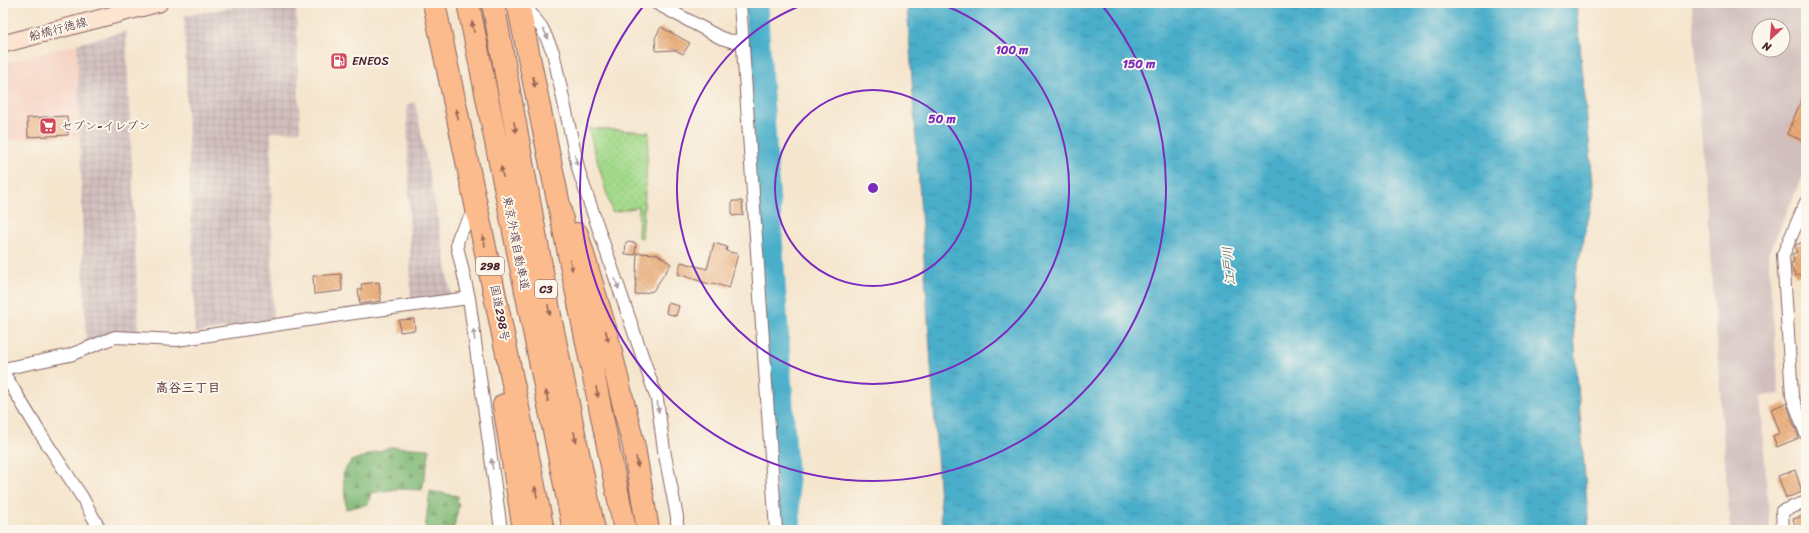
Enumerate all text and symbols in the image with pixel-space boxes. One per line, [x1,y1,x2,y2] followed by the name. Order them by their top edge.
[26,11,90,47] street label: 船橋行徳線
[1751,18,1791,58] north arrow
[469,21,475,34] one-way arrow
[542,29,549,40] one-way arrow
[1759,36,1775,57] text: N
[996,39,1029,61] text: 100 m
[352,50,389,72] place label: ENEOS
[329,51,349,71] fuel station icon: ENEOS
[1123,53,1156,75] text: 150 m
[531,76,537,89] one-way arrow
[453,108,459,120] one-way arrow
[928,108,956,130] text: 50 m
[61,115,151,137] place label: セブン-イレブン
[38,116,58,136] supermarket icon: セブン-イレブン
[512,121,518,133] one-way arrow
[573,155,579,167] one-way arrow
[498,166,504,178] one-way arrow
[866,181,880,195] centre of rings
[496,194,536,292] street label: 東京外環自動車道
[480,235,486,247] one-way arrow
[1215,246,1242,286] water label: 江戸川
[476,257,504,275] road number: 298
[568,259,574,271] one-way arrow
[614,278,620,290] one-way arrow
[535,280,557,298] road number: C3
[484,283,516,343] street label: 国道298号
[547,304,553,316] one-way arrow
[471,329,477,341] one-way arrow
[604,330,610,342] one-way arrow
[155,376,221,399] district label: 高谷三丁目
[595,386,601,398] one-way arrow
[544,390,550,402] one-way arrow
[655,401,661,413] one-way arrow
[573,431,579,444] one-way arrow
[634,456,640,468] one-way arrow
[489,458,495,470] one-way arrow
[532,486,538,498] one-way arrow

